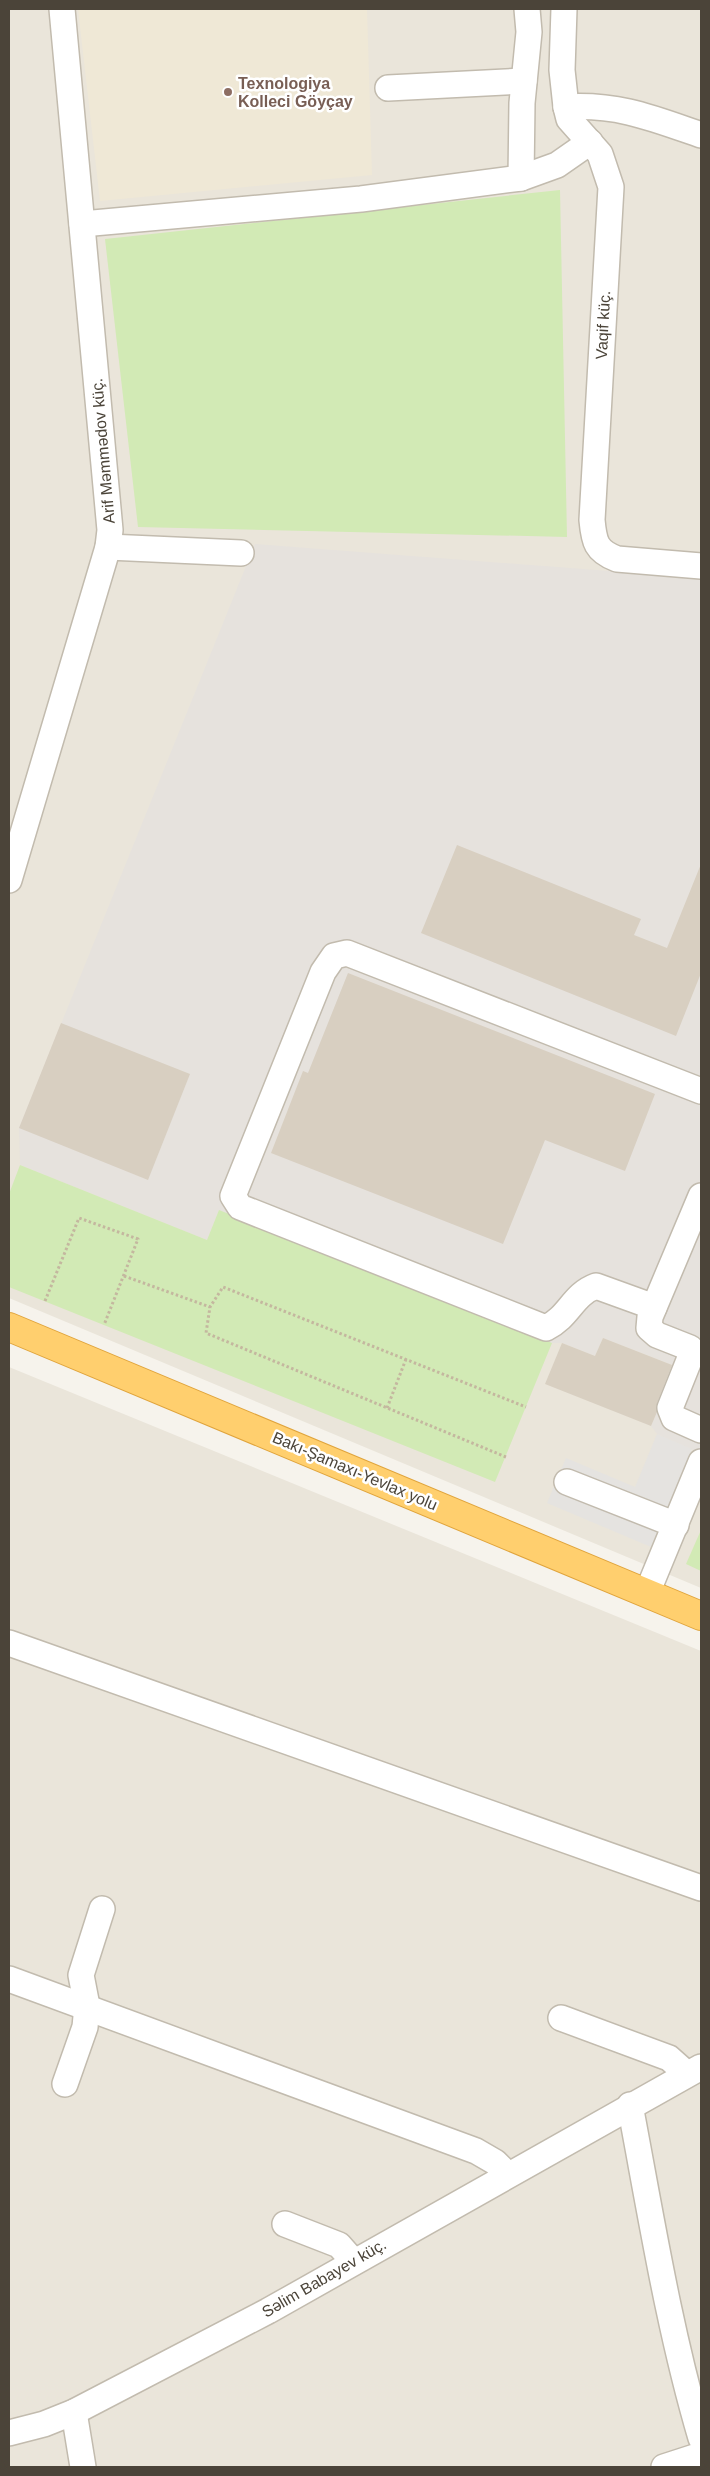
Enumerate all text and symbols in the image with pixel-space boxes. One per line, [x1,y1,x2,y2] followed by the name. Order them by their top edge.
[238,75,353,110] place label: Texnologiya Kolleci Göyçay
[222,86,234,98] marker: Texnologiya Kolleci Göyçay
[593,290,613,360] street label: Vaqif küç.
[88,378,118,524] street label: Arif Məmmədov küç.
[270,1429,440,1513] street label: Bakı-Şamaxı-Yevlax yolu
[259,2236,389,2320] street label: Səlim Babayev küç.

